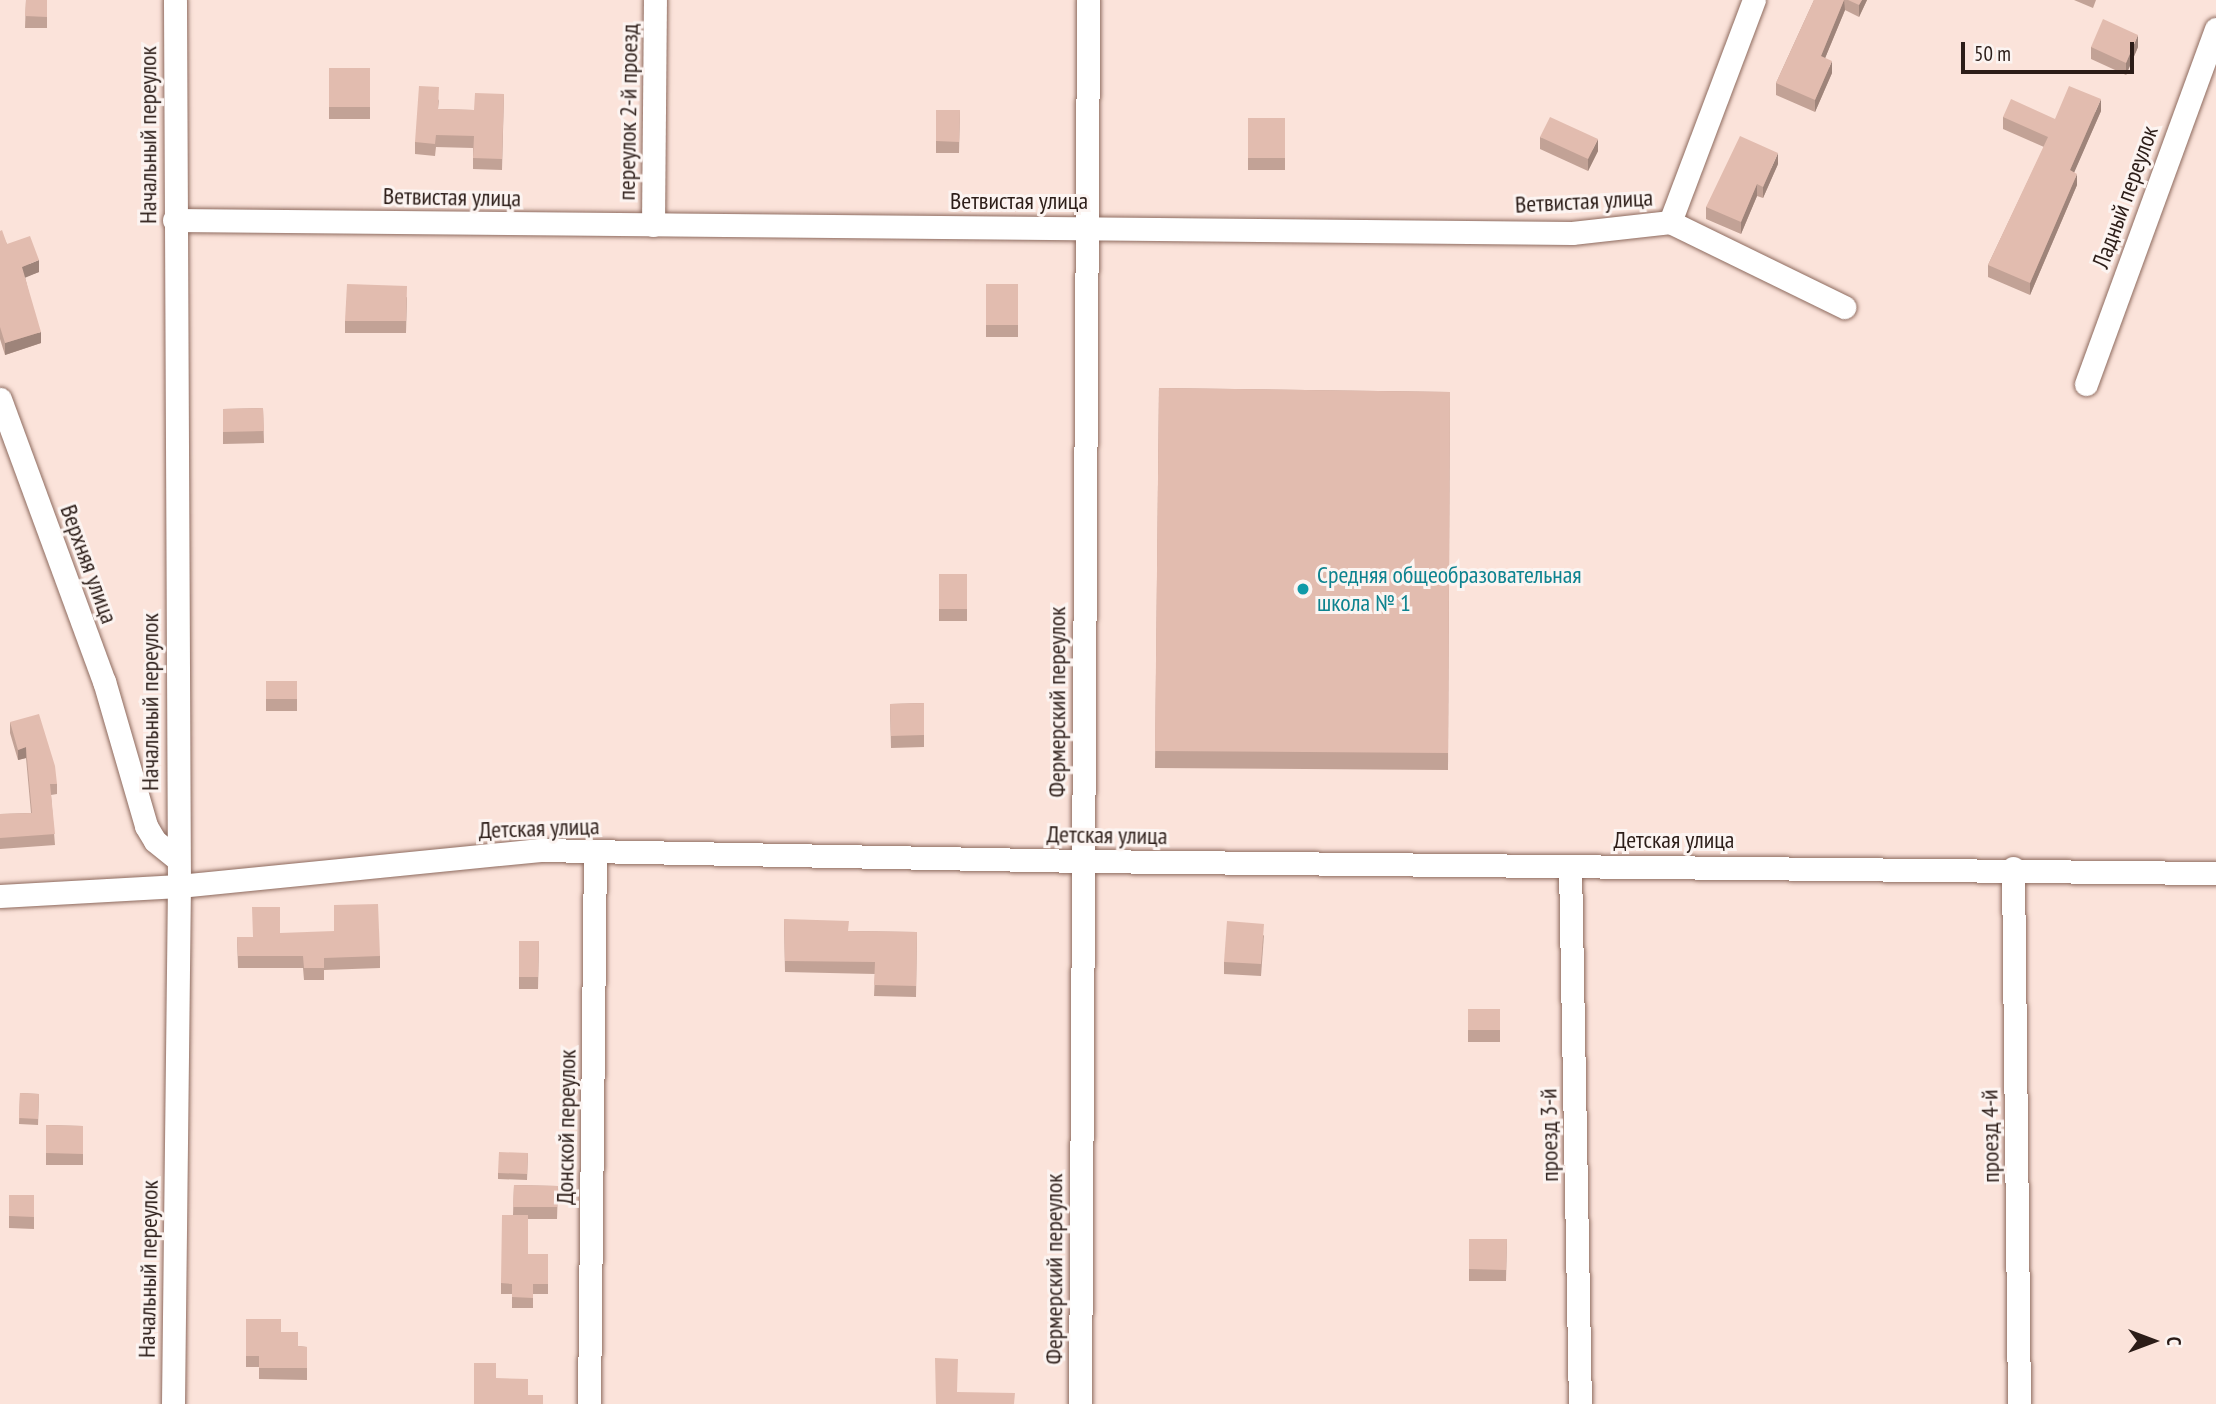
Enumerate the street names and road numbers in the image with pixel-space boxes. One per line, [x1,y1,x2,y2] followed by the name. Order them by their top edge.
[612,23,644,201] street label: переулок 2-й проезд
[134,46,162,224] street label: Начальный переулок
[2086,122,2164,272] street label: Ладный переулок
[383,181,521,213] street label: Ветвистая улица
[1514,183,1654,219] street label: Ветвистая улица
[950,187,1088,215] street label: Ветвистая улица
[54,501,124,627] street label: Верхняя улица
[1043,607,1071,797] street label: Фермерский переулок
[136,613,164,791] street label: Начальный переулок
[478,811,600,845] street label: Детская улица
[1046,820,1168,850] street label: Детская улица
[1614,826,1734,854] street label: Детская улица
[550,1049,582,1205] street label: Донской переулок
[1534,1088,1564,1182] street label: проезд 3-й
[1975,1089,2005,1183] street label: проезд 4-й
[1040,1174,1068,1364] street label: Фермерский переулок
[132,1180,164,1358] street label: Начальный переулок

